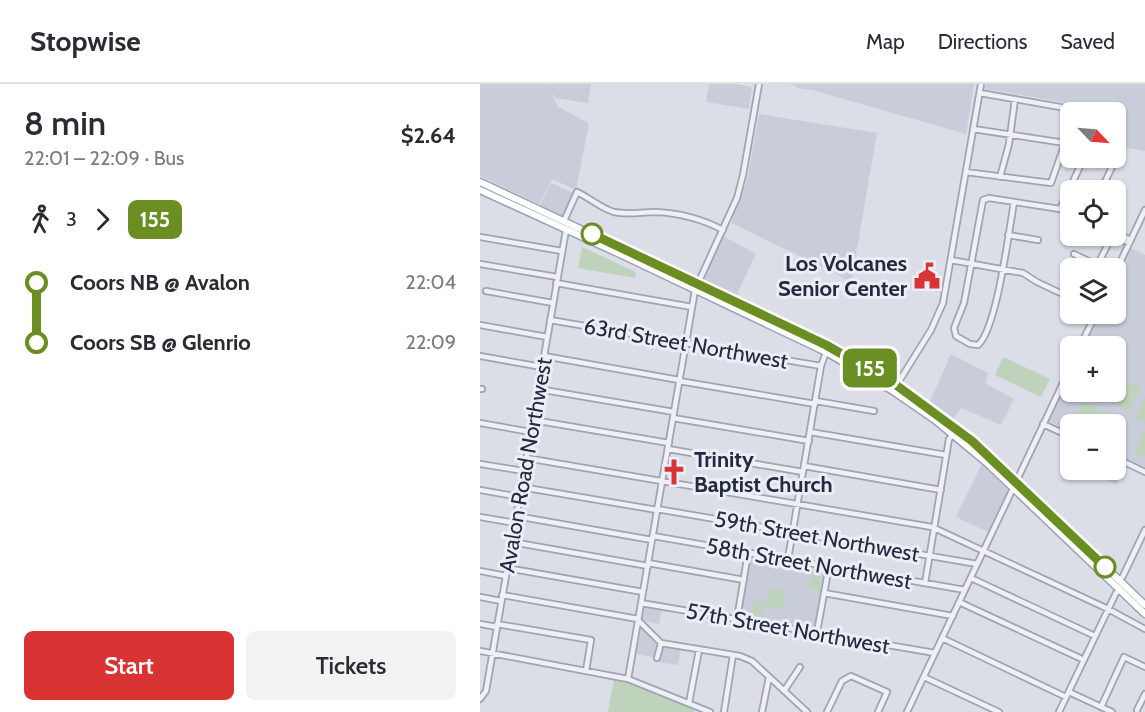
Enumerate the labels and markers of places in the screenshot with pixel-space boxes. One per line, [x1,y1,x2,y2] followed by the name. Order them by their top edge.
[581,223,603,245] unlabelled marker
[778,250,908,302] place label: Los Volcanes Senior Center
[912,261,942,291] public building icon: Los Volcanes Senior Center
[694,446,833,498] place label: Trinity Baptist Church
[659,457,689,487] church icon: Trinity Baptist Church
[1094,556,1116,578] unlabelled marker

